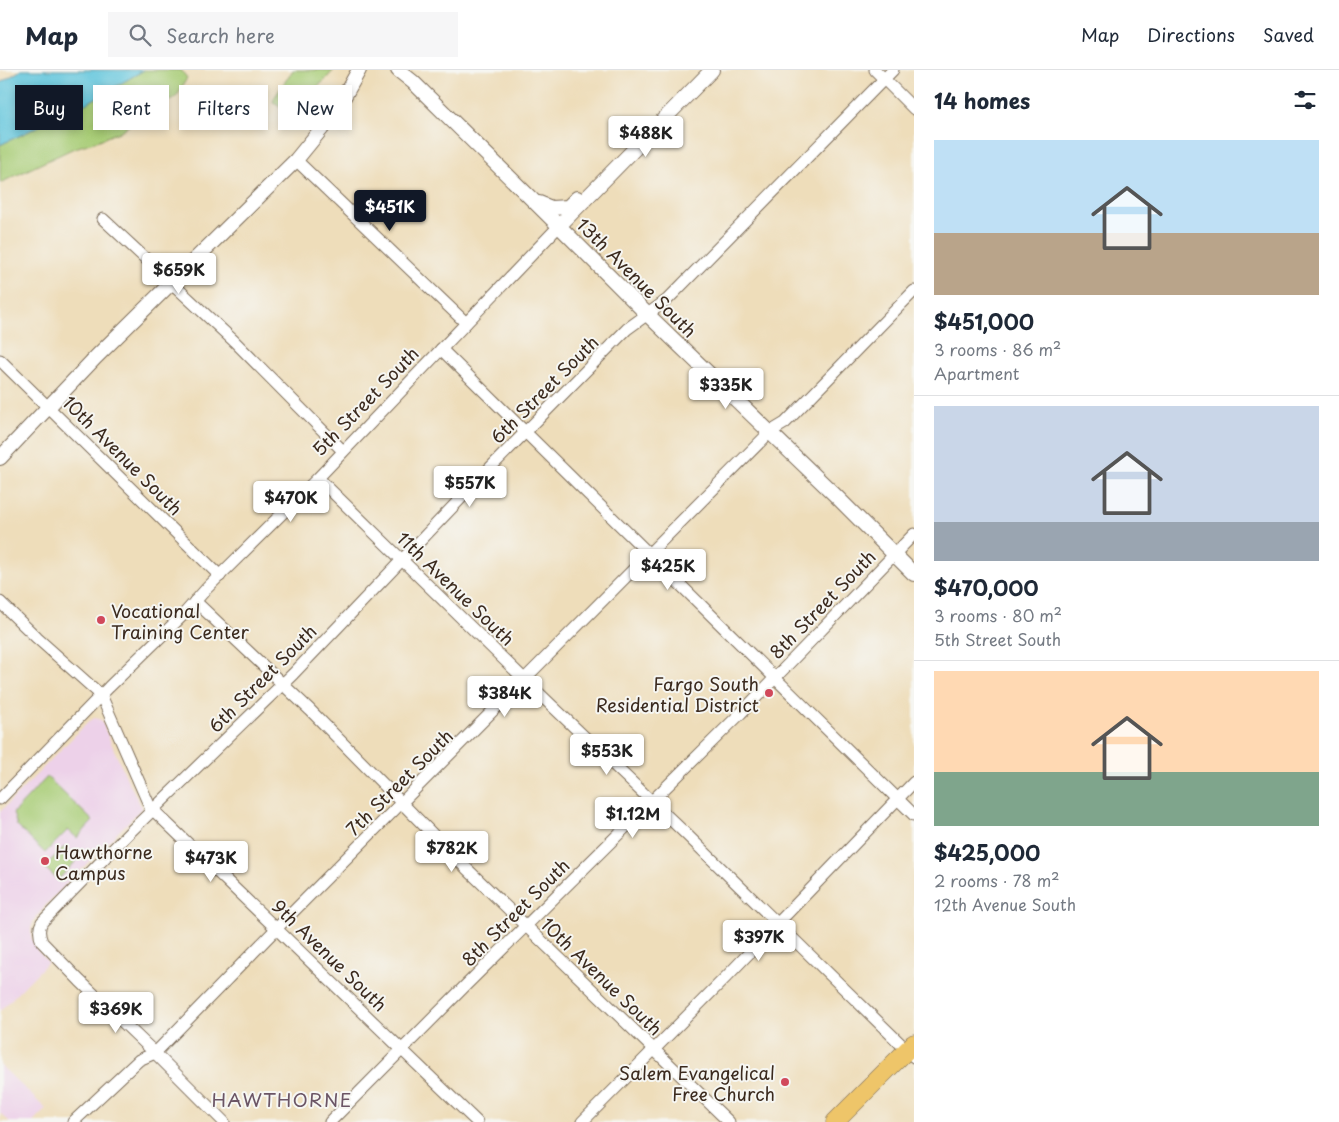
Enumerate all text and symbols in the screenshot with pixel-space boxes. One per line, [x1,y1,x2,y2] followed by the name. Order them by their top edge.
[108,12,458,57] search box
[25,17,78,53] text: Map
[126,21,154,49] icon: search
[166,21,275,49] text: Search here
[1081,21,1119,48] text: Map
[1147,21,1235,48] text: Directions
[1263,21,1314,48] text: Saved
[934,84,1030,116] text: 14 homes
[15,85,83,130] chip: Buy
[93,85,169,130] chip: Rent
[179,85,268,130] chip: Filters
[278,85,352,130] chip: New
[1291,86,1319,114] icon: filters
[611,116,681,158] pin: $488K
[619,120,673,144] text: $488K
[1082,173,1172,263] icon: home
[355,190,425,232] pin: $451K
[365,194,415,218] text: $451K
[571,211,703,343] street label: 13th Avenue South
[144,252,214,295] pin: $659K
[153,257,205,281] text: $659K
[934,305,1034,337] text: $451,000
[484,329,604,449] street label: 6th Street South
[934,337,1061,361] text: 3 rooms · 86 m²
[306,340,424,462] street label: 5th Street South
[934,361,1019,385] text: Apartment
[691,368,761,410] pin: $335K
[700,372,752,396] text: $335K
[57,389,189,521] street label: 10th Avenue South
[1082,438,1172,528] icon: home
[435,466,505,508] pin: $557K
[445,470,495,494] text: $557K
[256,480,326,523] pin: $470K
[264,485,318,509] text: $470K
[391,525,521,651] street label: 11th Avenue South
[763,543,881,665] street label: 8th Street South
[633,548,703,591] pin: $425K
[641,553,695,577] text: $425K
[934,571,1039,603] text: $470,000
[111,597,250,645] place label: Vocational Training Center
[934,603,1062,627] text: 3 rooms · 80 m²
[95,614,107,626] marker: Vocational Training Center
[202,618,322,738] street label: 6th Street South
[934,627,1061,651] text: 5th Street South
[596,670,759,718] place label: Fargo South Residential District
[470,676,540,718] pin: $384K
[478,680,532,704] text: $384K
[763,687,775,699] marker: Fargo South Residential District
[1082,703,1172,793] icon: home
[339,722,459,842] street label: 7th Street South
[572,734,642,776] pin: $553K
[581,738,633,762] text: $553K
[592,796,674,839] pin: $1.12M
[606,801,660,825] text: $1.12M
[417,830,487,873] pin: $782K
[426,835,478,859] text: $782K
[934,836,1040,868] text: $425,000
[55,838,153,886] place label: Hawthorne Campus
[176,840,246,883] pin: $473K
[185,845,237,869] text: $473K
[455,852,575,972] street label: 8th Street South
[39,855,51,867] marker: Hawthorne Campus
[934,868,1060,892] text: 2 rooms · 78 m²
[934,892,1076,916] text: 12th Avenue South
[266,893,394,1017] street label: 9th Avenue South
[535,911,669,1041] street label: 10th Avenue South
[724,920,794,962] pin: $397K
[734,924,784,948] text: $397K
[81,992,151,1034] pin: $369K
[90,996,142,1020] text: $369K
[619,1059,775,1107] place label: Salem Evangelical Free Church
[779,1076,791,1088] marker: Salem Evangelical Free Church
[212,1085,352,1113] district label: HAWTHORNE

